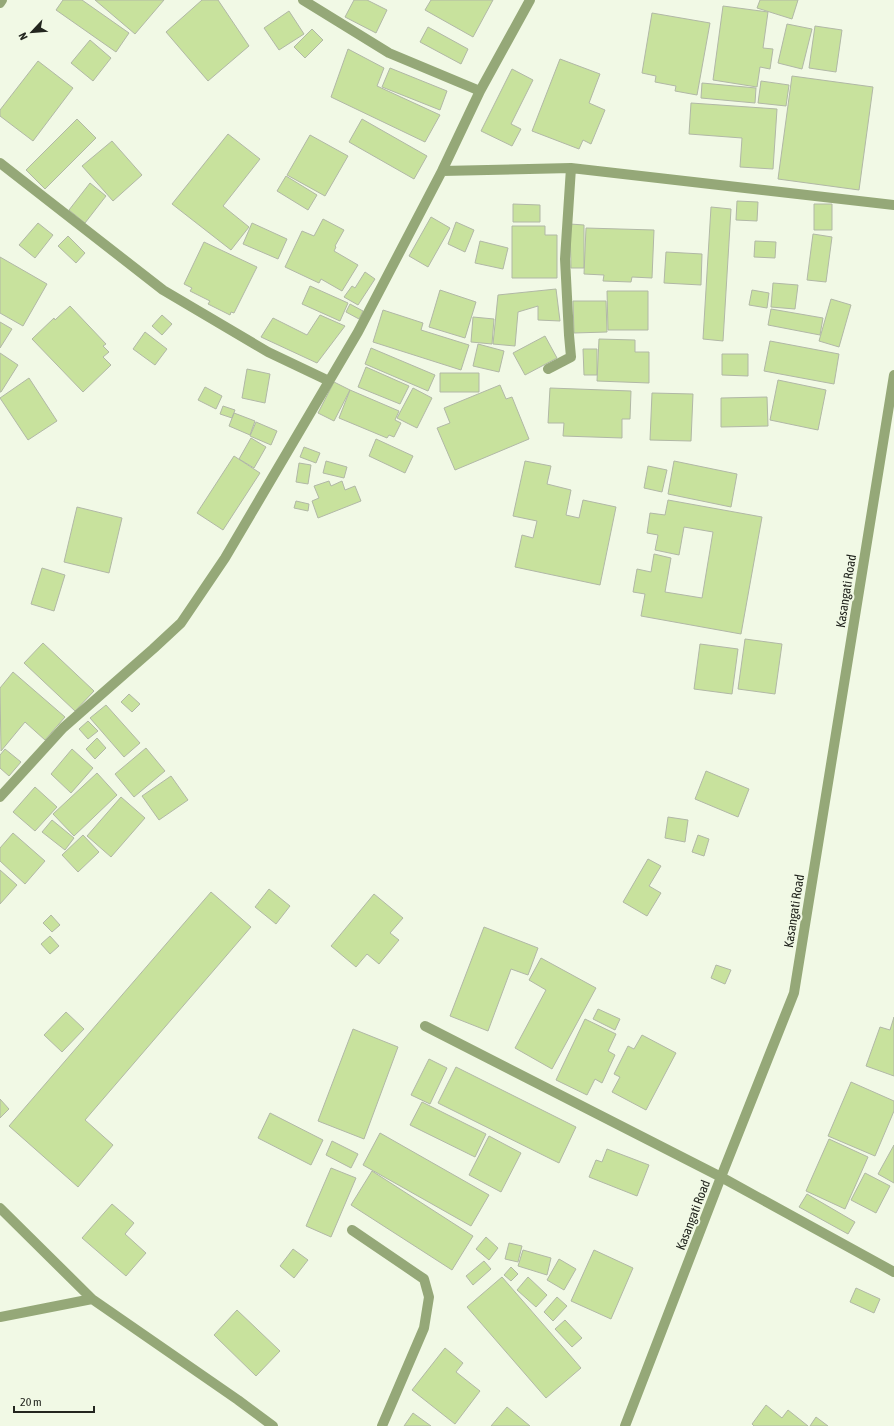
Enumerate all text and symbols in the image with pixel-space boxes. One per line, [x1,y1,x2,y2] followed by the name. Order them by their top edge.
[12,12,52,52] north arrow
[16,31,30,42] text: N
[833,553,859,629] street label: Kasangati Road
[781,873,807,949] street label: Kasangati Road
[673,1178,713,1252] street label: Kasangati Road
[14,1388,94,1414] scale bar
[20,1395,42,1409] text: 20 m

